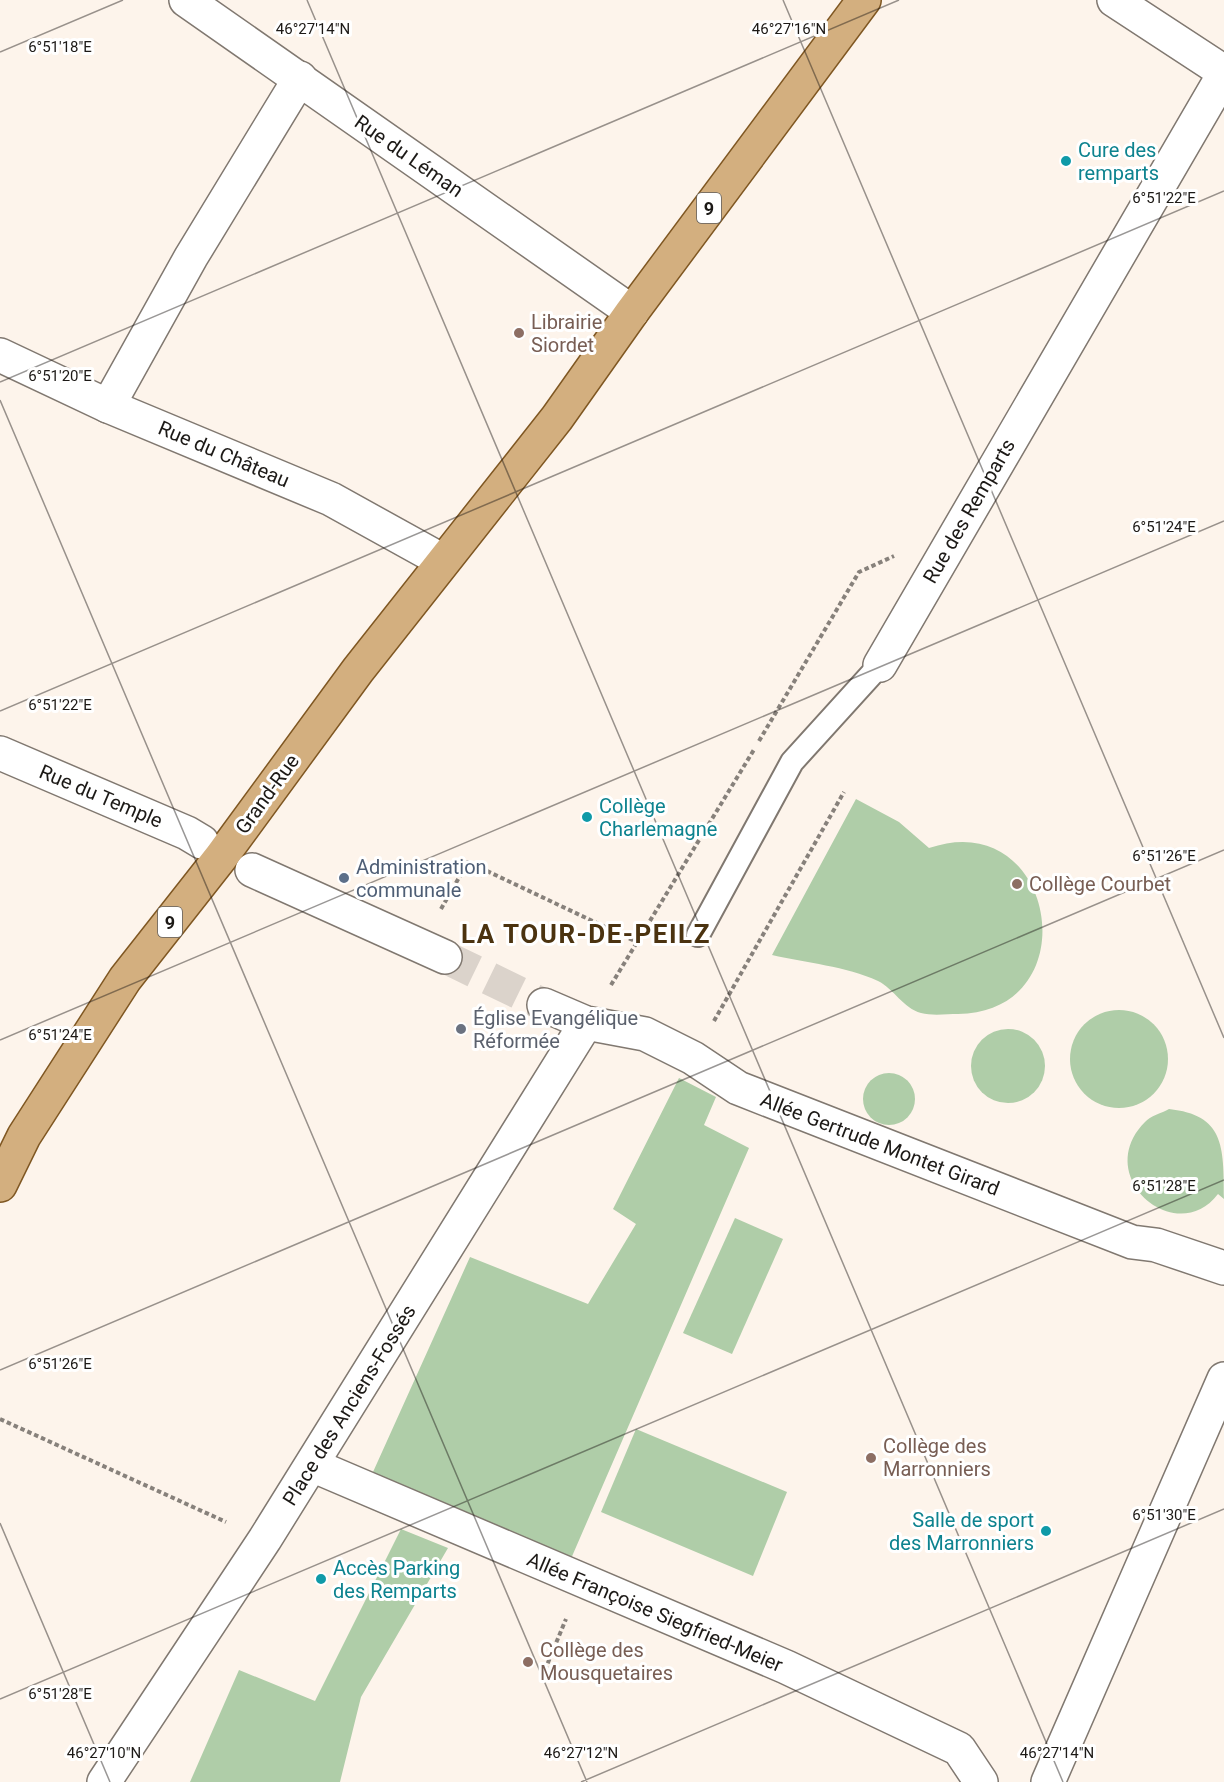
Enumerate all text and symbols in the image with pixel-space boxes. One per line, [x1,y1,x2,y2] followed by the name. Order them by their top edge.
[276,20,350,38] text: 46°27'14"N
[752,20,826,38] text: 46°27'16"N
[28,38,92,56] text: 6°51'18"E
[350,110,468,202] street label: Rue du Léman
[1078,138,1159,185] place label: Cure des remparts
[1059,154,1073,168] marker: Cure des remparts
[1132,189,1196,207] text: 6°51'22"E
[697,193,721,223] road number: 9
[531,310,602,357] place label: Librairie Siordet
[512,326,526,340] marker: Librairie Siordet
[28,367,92,385] text: 6°51'20"E
[155,416,293,492] street label: Rue du Château
[918,435,1020,587] street label: Rue des Remparts
[1132,518,1196,536] text: 6°51'24"E
[28,696,92,714] text: 6°51'22"E
[230,749,304,839] street label: Grand-Rue
[36,759,166,833] street label: Rue du Temple
[599,794,717,841] place label: Collège Charlemagne
[580,810,594,824] marker: Collège Charlemagne
[1132,847,1196,865] text: 6°51'26"E
[356,855,487,902] place label: Administration communale
[337,871,351,885] marker: Administration communale
[1029,872,1171,896] place label: Collège Courbet
[1010,877,1024,891] marker: Collège Courbet
[158,907,182,937] road number: 9
[461,919,711,949] district label: LA TOUR-DE-PEILZ
[473,1006,638,1053] place label: Église Evangélique Réformée
[454,1022,468,1036] marker: Église Evangélique Réformée
[28,1026,92,1044] text: 6°51'24"E
[757,1087,1003,1201] street label: Allée Gertrude Montet Girard
[1132,1177,1196,1195] text: 6°51'28"E
[277,1300,421,1510] street label: Place des Anciens-Fossés
[28,1355,92,1373] text: 6°51'26"E
[883,1434,991,1481] place label: Collège des Marronniers
[864,1451,878,1465] marker: Collège des Marronniers
[1132,1506,1196,1524] text: 6°51'30"E
[889,1508,1034,1555] place label: Salle de sport des Marronniers
[1039,1524,1053,1538] marker: Salle de sport des Marronniers
[523,1547,787,1677] street label: Allée Françoise Siegfried-Meier
[333,1556,460,1603] place label: Accès Parking des Remparts
[314,1572,328,1586] marker: Accès Parking des Remparts
[540,1638,673,1685] place label: Collège des Mousquetaires
[521,1655,535,1669] marker: Collège des Mousquetaires
[28,1685,92,1703] text: 6°51'28"E
[67,1744,141,1762] text: 46°27'10"N
[544,1744,618,1762] text: 46°27'12"N
[1020,1744,1094,1762] text: 46°27'14"N

